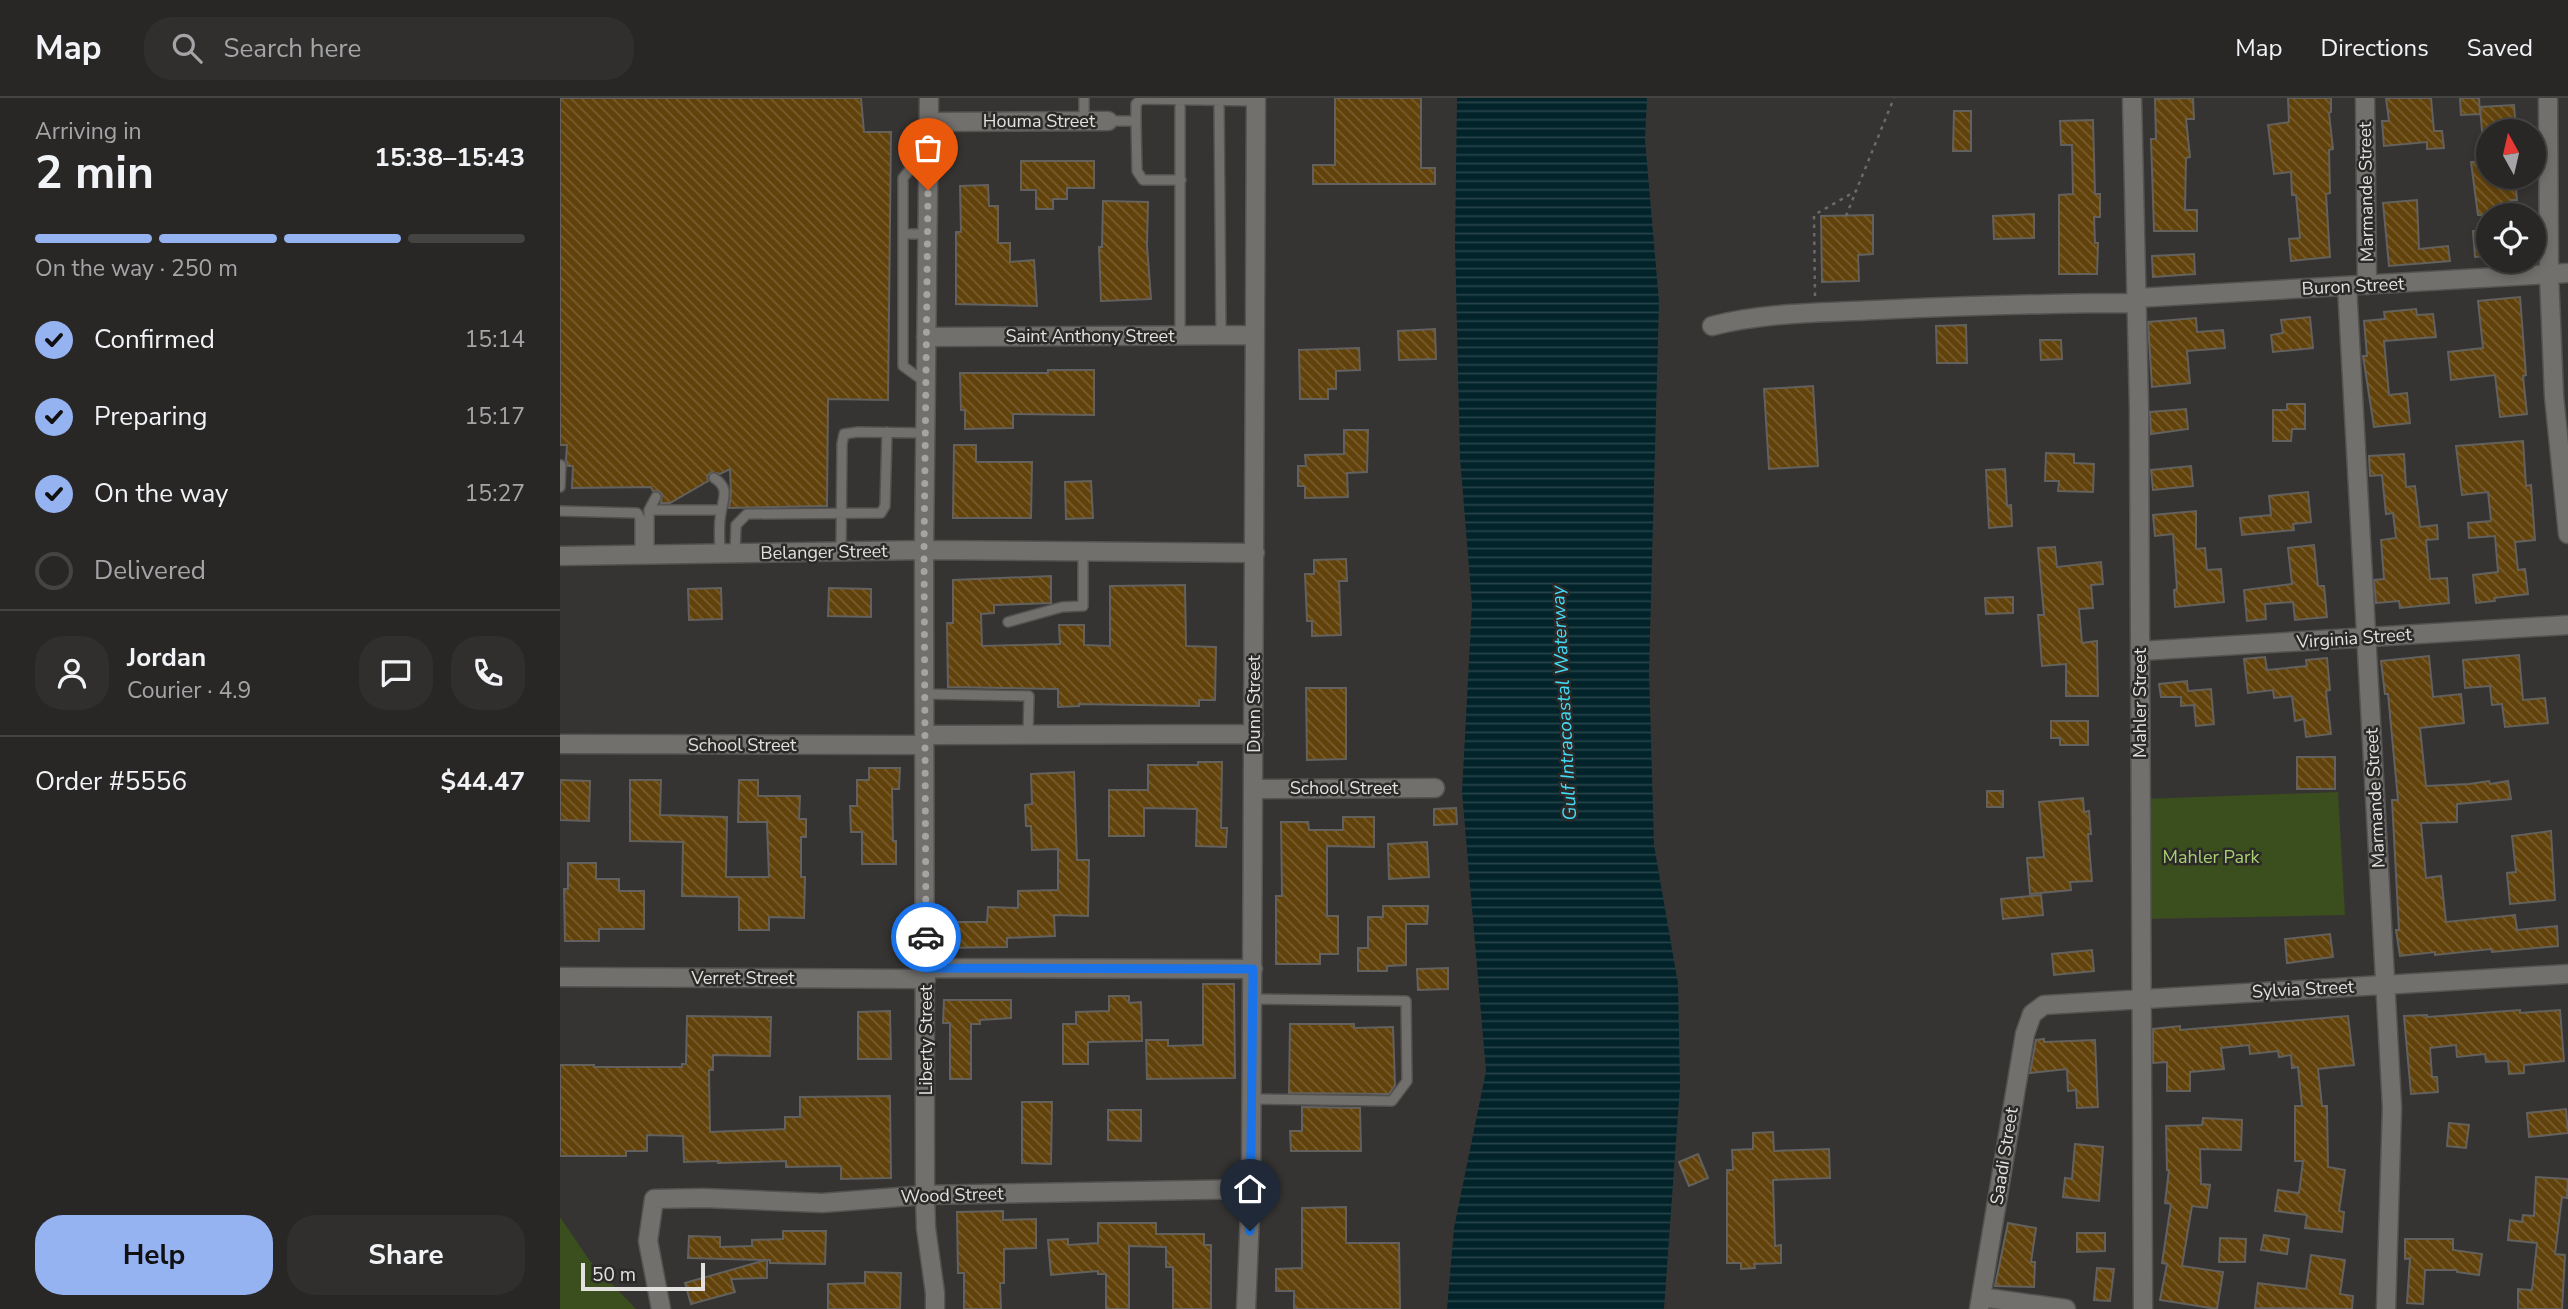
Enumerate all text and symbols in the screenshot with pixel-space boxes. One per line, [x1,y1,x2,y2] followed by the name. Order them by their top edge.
[144,17,634,80] search box
[35,26,102,71] text: Map
[168,29,206,67] icon: search
[224,31,361,66] text: Search here
[2235,32,2282,64] text: Map
[2320,32,2429,64] text: Directions
[2467,32,2533,64] text: Saved
[983,109,1096,133] street label: Houma Street
[35,116,142,147] text: Arriving in
[898,118,958,190] pin
[2476,119,2546,189] north arrow
[2476,119,2546,273] map controls
[2353,121,2379,262] street label: Marmande Street
[909,129,947,167] icon: bag
[374,140,525,175] text: 15:38–15:43
[35,141,154,204] text: 2 min
[2476,203,2546,273] button: locate
[35,253,238,284] text: On the way · 250 m
[2301,271,2406,301] street label: Buron Street
[35,321,73,359] icon: check
[94,322,215,357] text: Confirmed
[465,324,525,355] text: 15:14
[1006,324,1175,348] street label: Saint Anthony Street
[35,398,73,436] icon: check
[94,399,207,434] text: Preparing
[465,401,525,432] text: 15:17
[35,475,73,513] icon: check
[94,476,228,511] text: On the way
[465,478,525,509] text: 15:27
[760,539,888,565] street label: Belanger Street
[94,553,206,588] text: Delivered
[1545,584,1583,821] water label: Gulf Intracoastal Waterway
[2295,622,2413,654] street label: Virginia Street
[35,636,109,710] button: person
[359,636,433,710] button: chat
[451,636,525,710] button: phone
[127,640,206,675] text: Jordan
[2128,647,2152,758] street label: Mahler Street
[1242,654,1266,753] street label: Dunn Street
[127,675,251,706] text: Courier · 4.9
[2359,727,2391,869] street label: Marmande Street
[688,733,797,757] street label: School Street
[35,764,187,799] text: Order #5556
[441,764,525,799] text: $44.47
[1290,776,1399,800] street label: School Street
[2163,845,2260,869] park label: Mahler Park
[891,902,961,972] courier
[907,918,945,956] icon: car
[690,966,795,990] street label: Verret Street
[2251,974,2355,1004] street label: Sylvia Street
[914,984,938,1095] street label: Liberty Street
[1984,1105,2024,1207] street label: Saadi Street
[1220,1159,1280,1231] pin
[1231,1170,1269,1208] icon: home
[900,1181,1005,1209] street label: Wood Street
[35,1215,273,1295] button: Help
[287,1215,525,1295] button: Share
[581,1260,705,1292] scale bar
[592,1262,636,1288] text: 50 m

